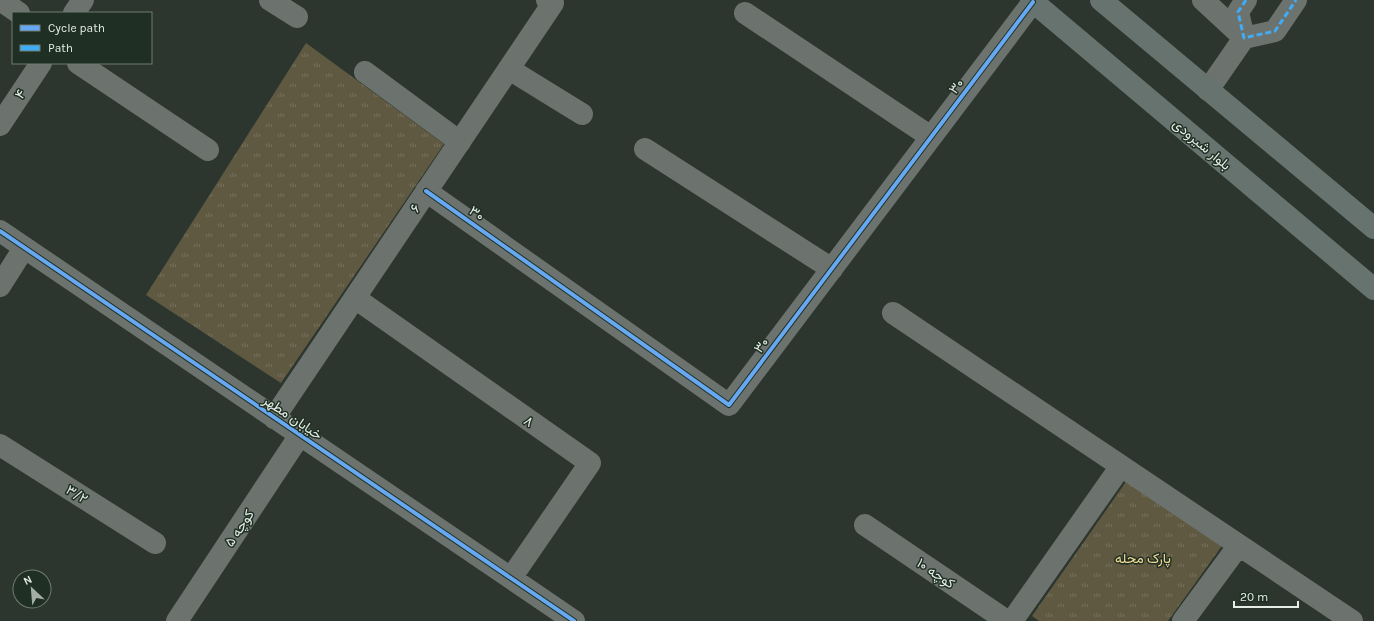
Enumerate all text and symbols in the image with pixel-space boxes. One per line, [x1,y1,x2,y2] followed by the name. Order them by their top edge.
[12,12,152,64] legend
[48,21,105,35] text: Cycle path
[48,41,73,55] text: Path
[945,75,968,97] street label: ۳۰
[11,86,30,102] street label: ۴
[1169,115,1234,174] street label: بلوار شیرودی
[406,201,424,216] street label: ۶
[466,202,488,225] street label: ۳۰
[750,334,773,356] street label: ۳۰
[259,391,326,443] street label: خیابان مطهر
[520,412,537,431] street label: ۸
[63,481,91,508] street label: ۳/۲
[221,507,259,550] street label: کوچه ۵
[1115,550,1171,568] park label: پارک محله
[913,555,958,593] street label: کوچه ۱۰
[12,569,52,609] north arrow
[21,573,34,588] text: N
[1234,583,1298,609] scale bar
[1240,590,1268,604] text: 20 m

